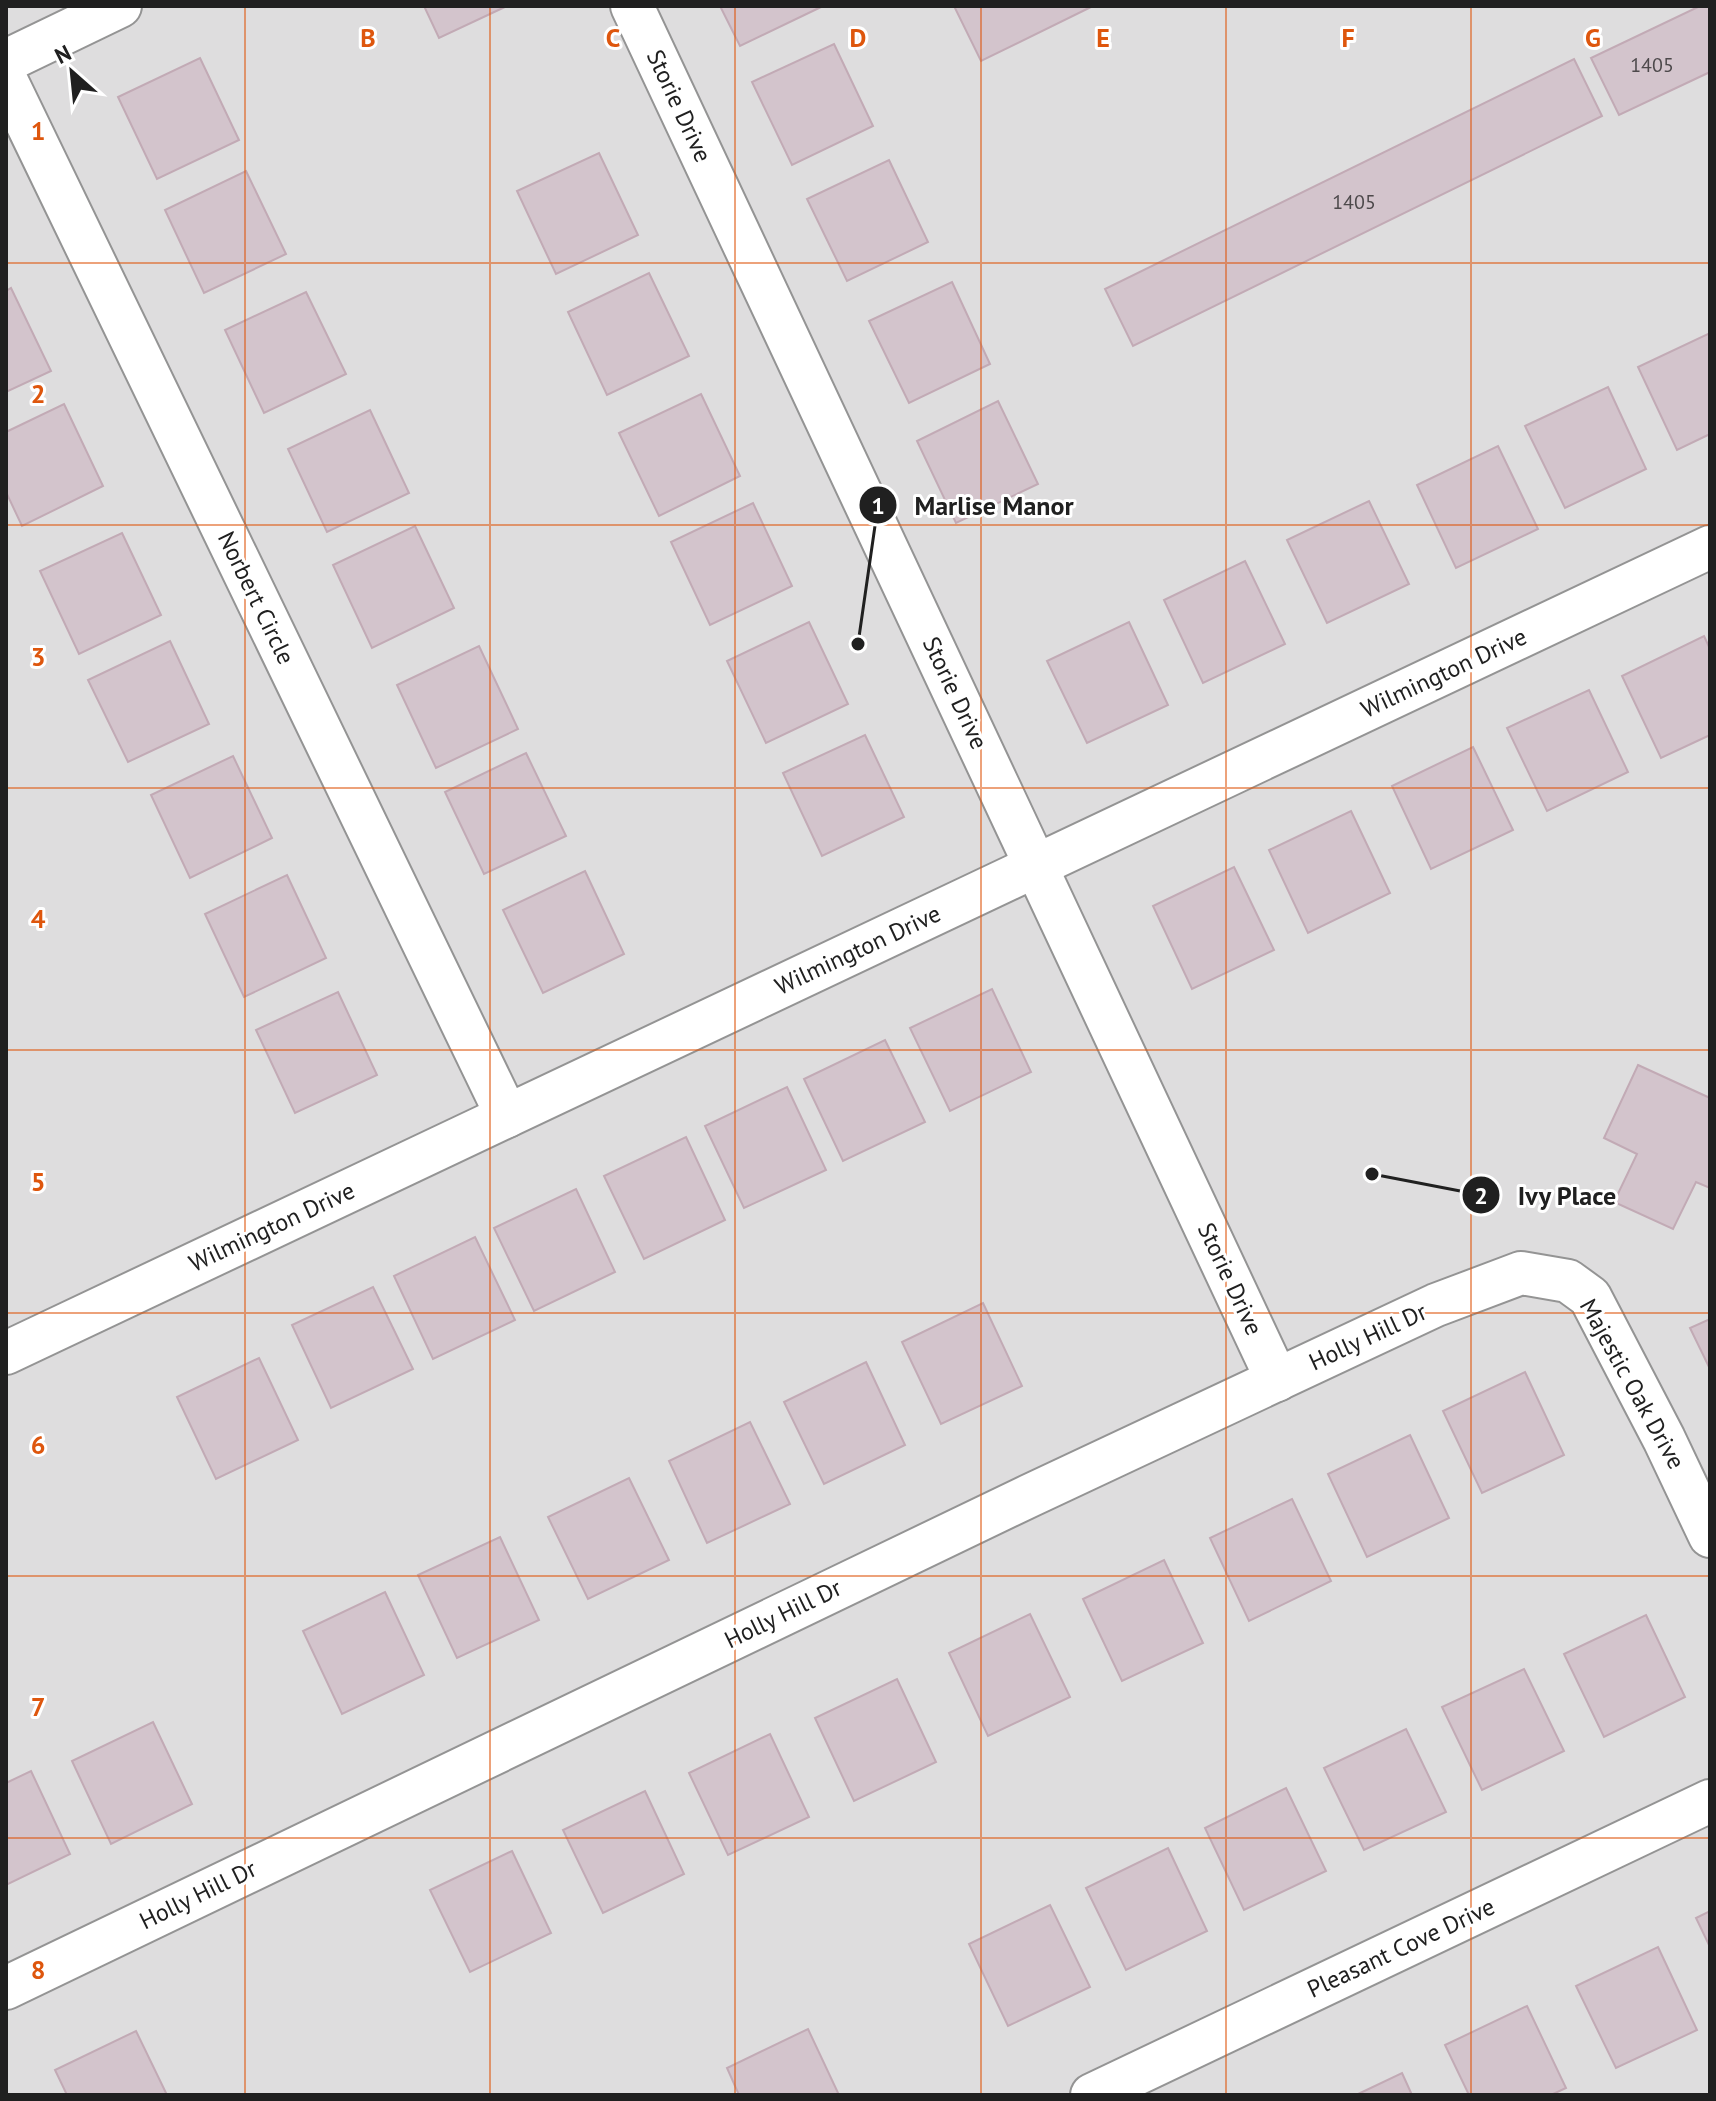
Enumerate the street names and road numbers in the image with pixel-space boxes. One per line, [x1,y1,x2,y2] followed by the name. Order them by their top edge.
[640,45,719,167] street label: Storie Drive
[211,526,302,669] street label: Norbert Circle
[1356,621,1532,724] street label: Wilmington Drive
[916,632,995,754] street label: Storie Drive
[770,898,946,1001] street label: Wilmington Drive
[184,1175,360,1278] street label: Wilmington Drive
[1191,1218,1270,1340] street label: Storie Drive
[1573,1293,1692,1474] street label: Majestic Oak Drive
[1304,1296,1432,1377] street label: Holly Hill Dr
[719,1572,846,1655] street label: Holly Hill Dr
[134,1853,261,1936] street label: Holly Hill Dr
[1302,1891,1499,2005] street label: Pleasant Cove Drive

